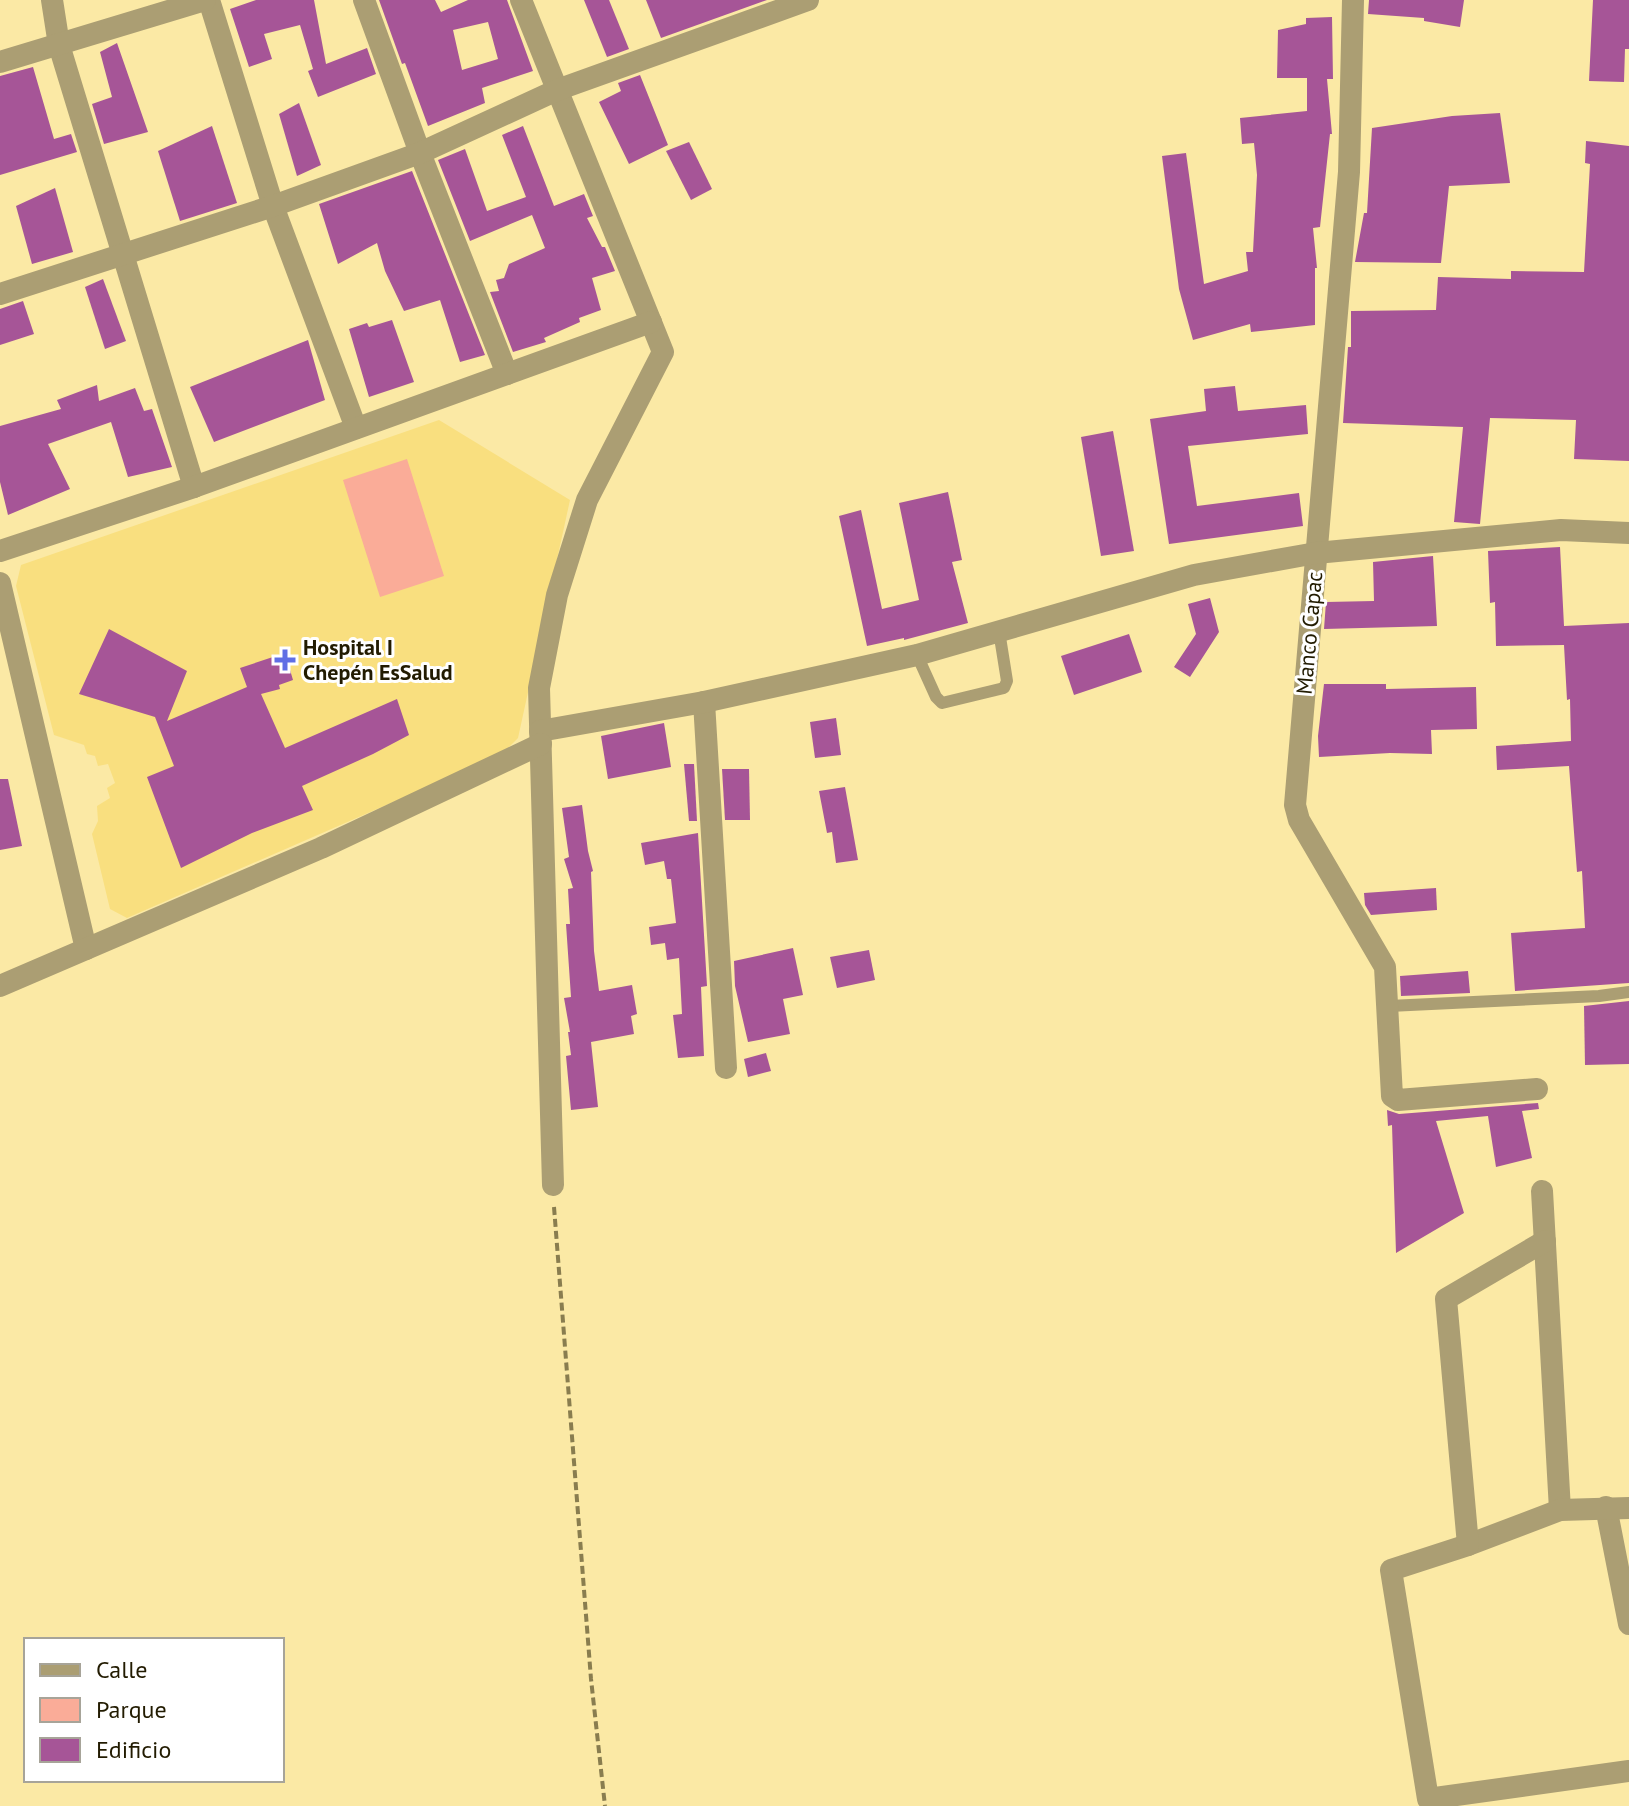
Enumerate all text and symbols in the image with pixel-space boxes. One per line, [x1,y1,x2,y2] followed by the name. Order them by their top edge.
[1290,570,1328,696] street label: Manco Capac
[303,633,453,686] place label: Hospital I Chepén EsSalud
[274,649,296,671] marker: Hospital I Chepén EsSalud
[24,1638,284,1782] legend
[96,1654,147,1685] text: Calle
[96,1694,167,1725] text: Parque
[96,1734,171,1765] text: Edificio

